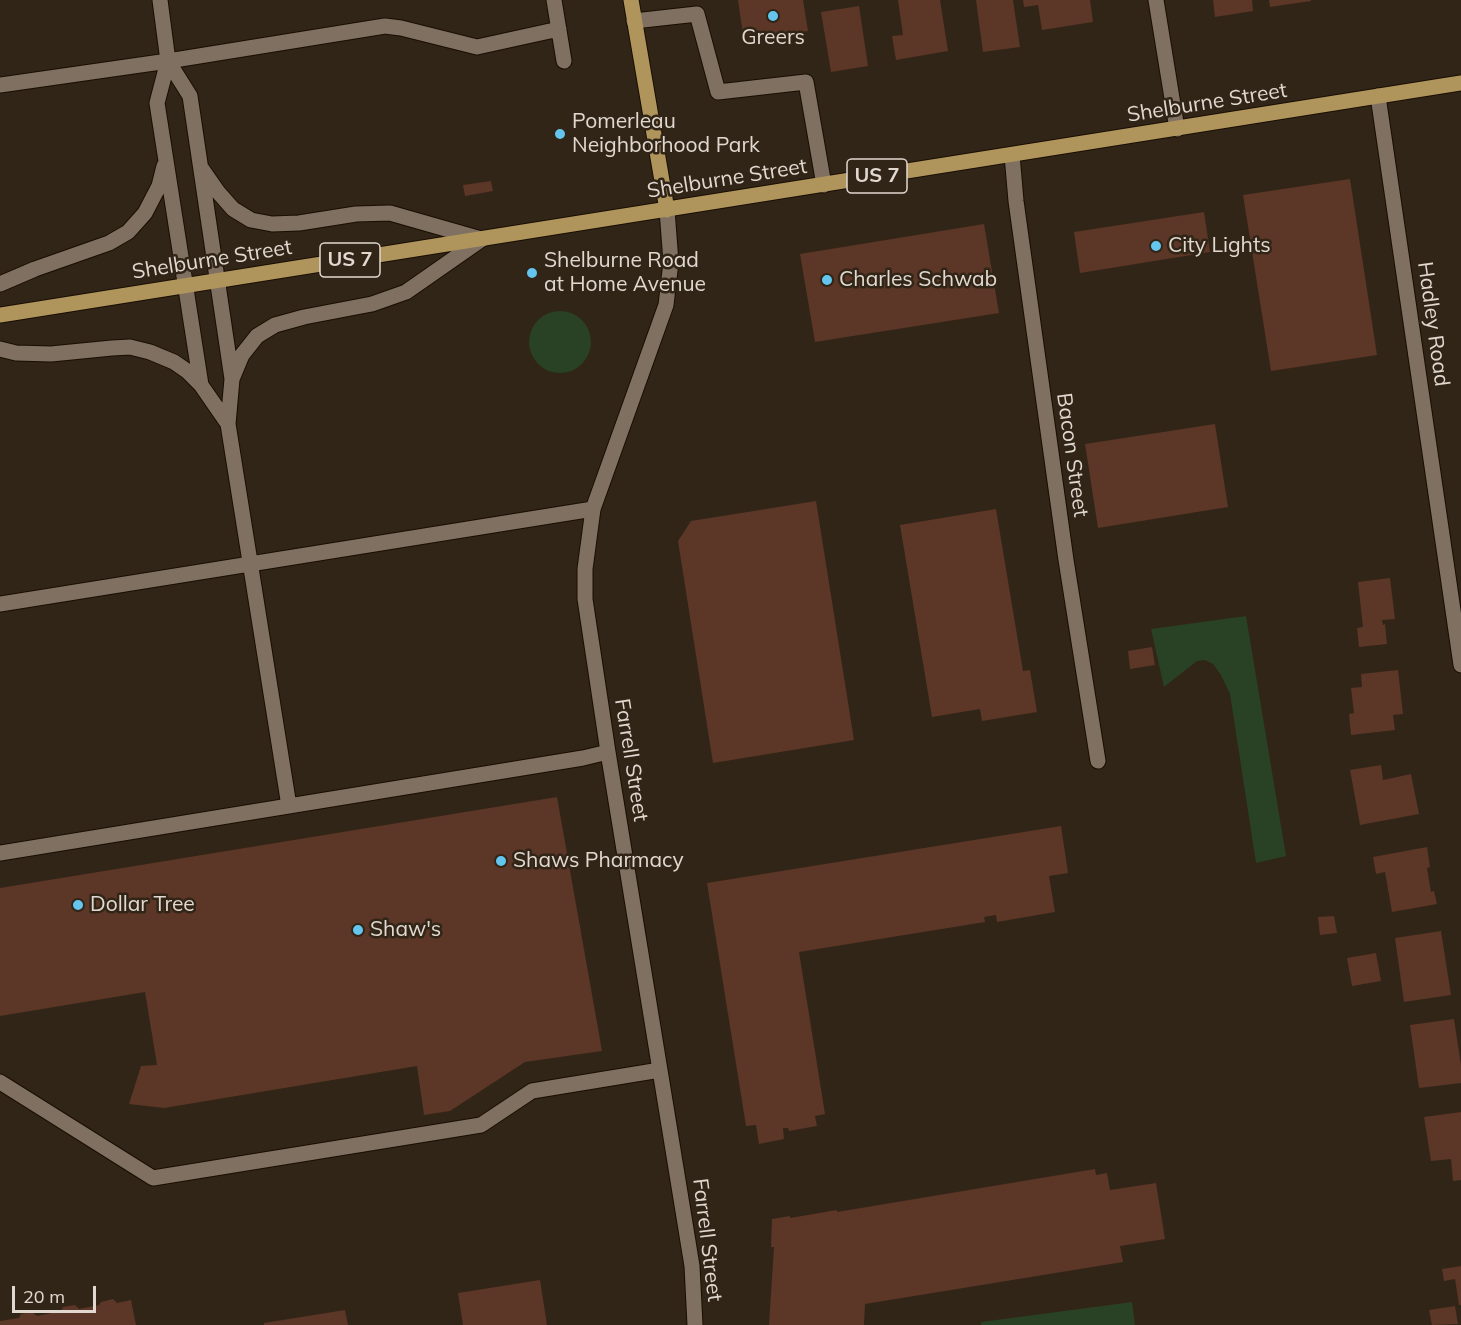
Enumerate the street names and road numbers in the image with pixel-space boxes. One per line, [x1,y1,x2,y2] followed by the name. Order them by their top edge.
[1125,78,1289,128] street label: Shelburne Street
[645,154,809,204] street label: Shelburne Street
[847,159,907,193] road number: US 7
[130,235,294,285] street label: Shelburne Street
[320,243,380,277] road number: US 7
[1412,260,1454,388] street label: Hadley Road
[1051,391,1093,519] street label: Bacon Street
[609,697,653,823] street label: Farrell Street
[687,1177,727,1303] street label: Farrell Street

